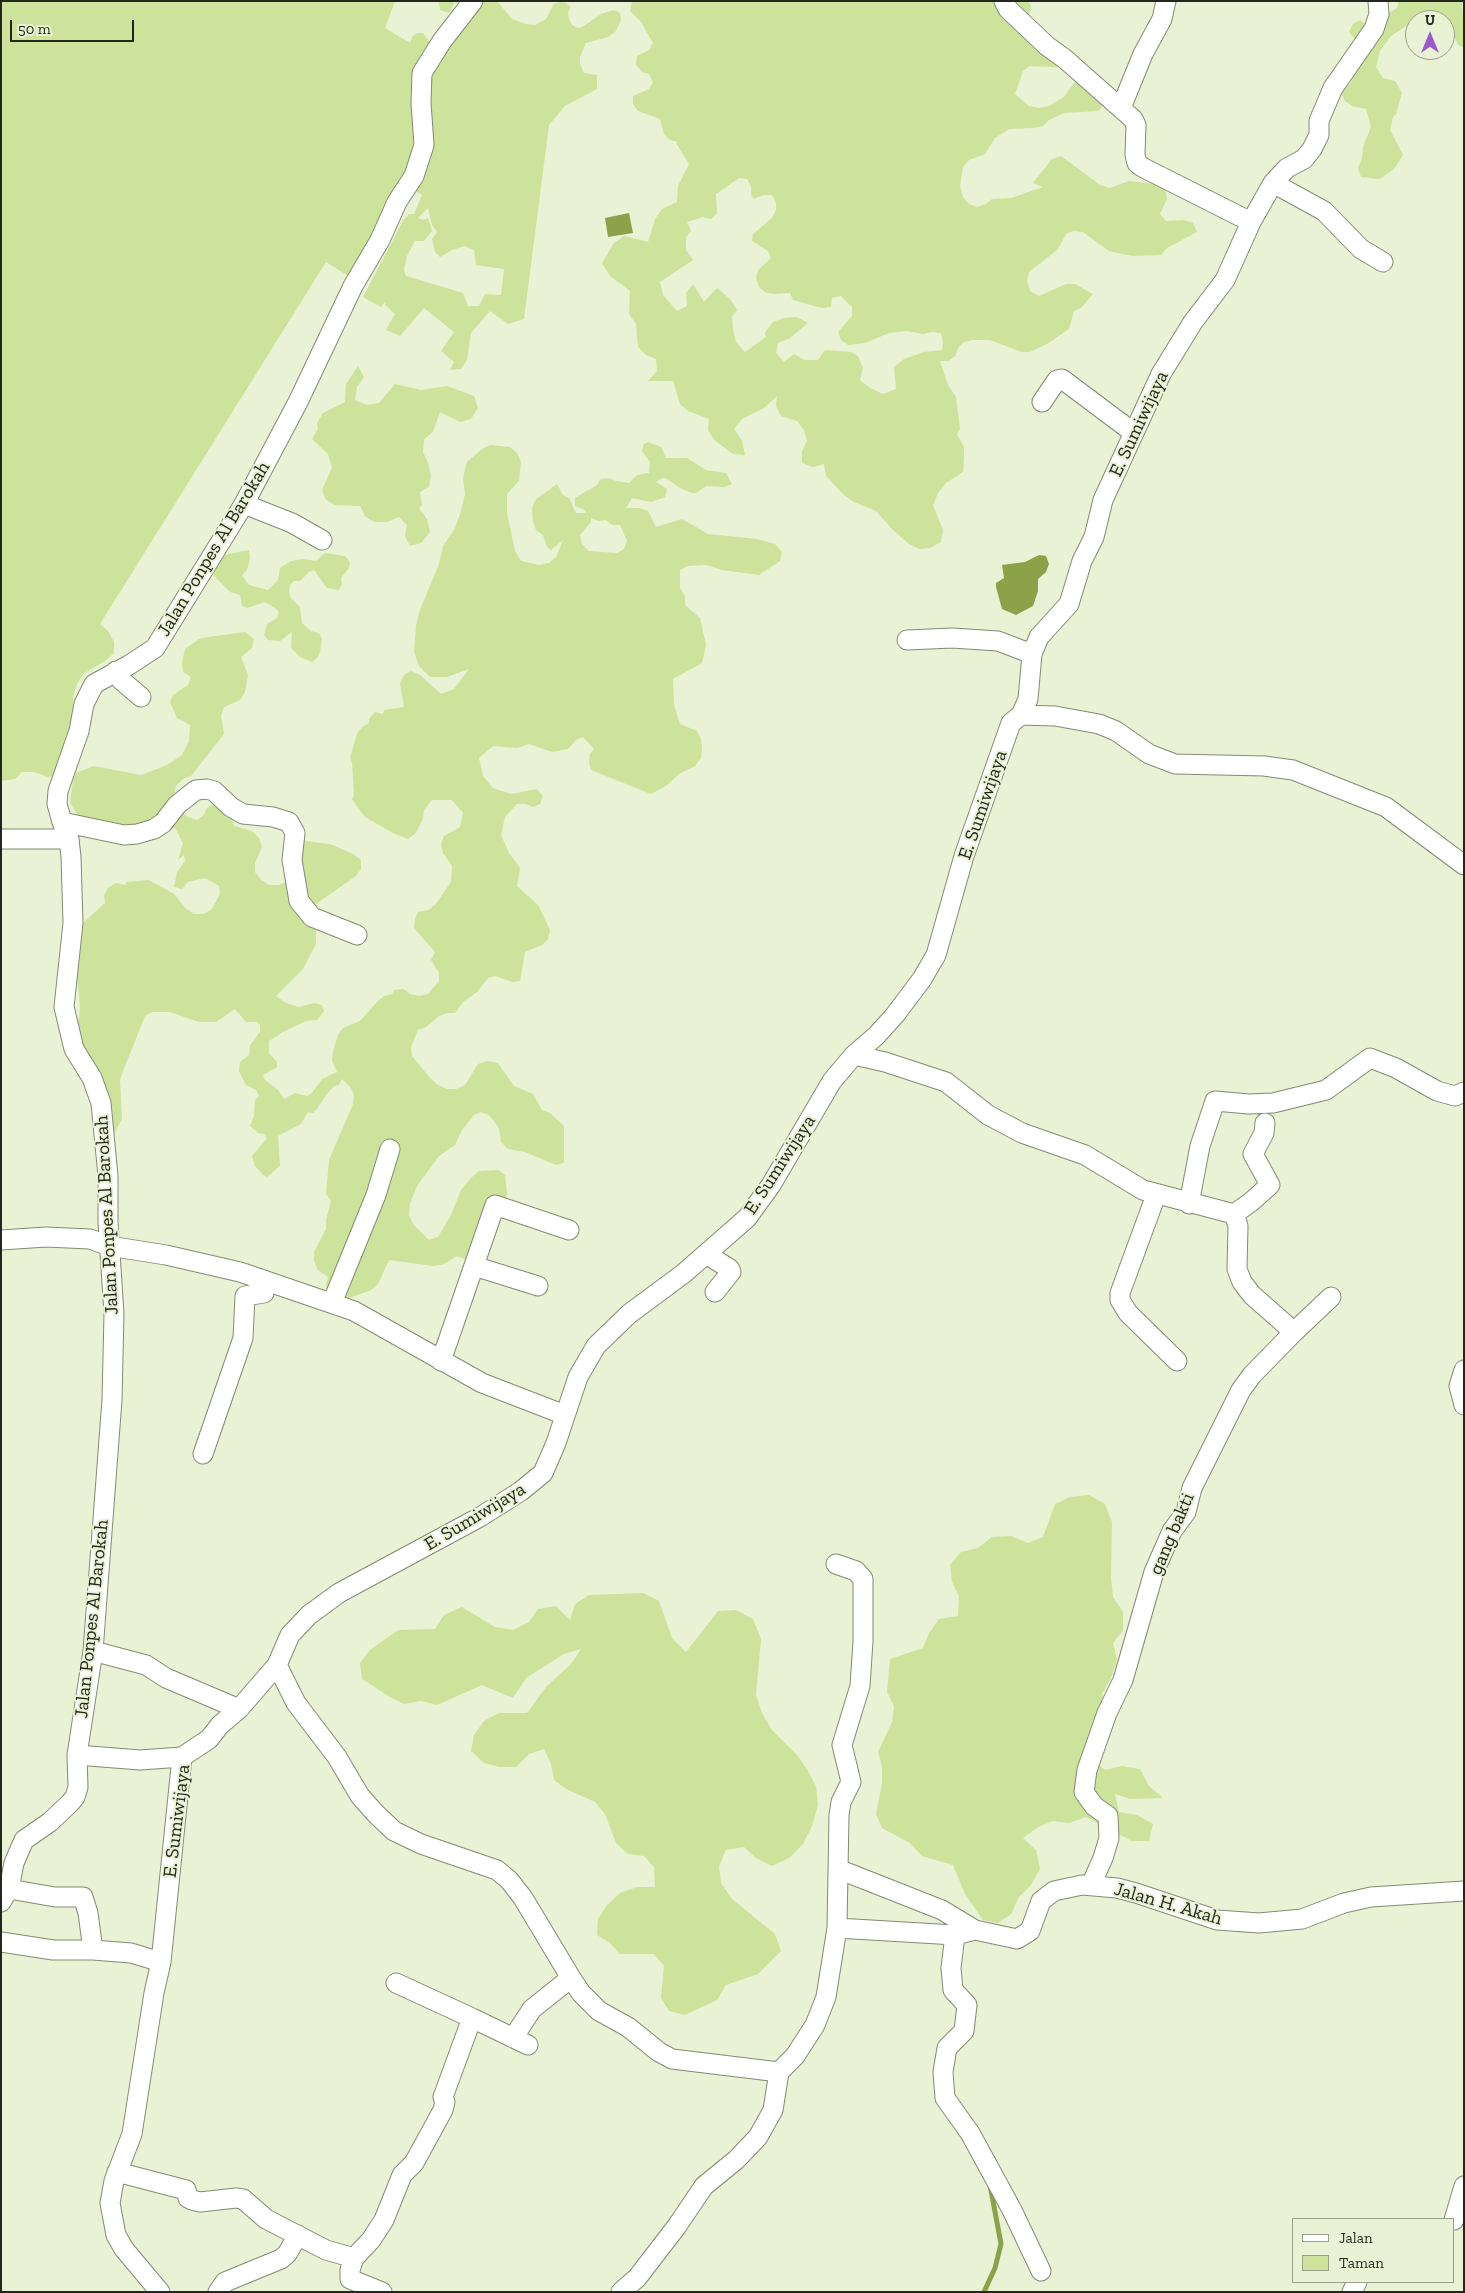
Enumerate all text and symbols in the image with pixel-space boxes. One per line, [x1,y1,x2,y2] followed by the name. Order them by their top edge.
[12,10,136,42] scale bar
[1405,10,1455,60] north arrow
[1425,12,1435,29] text: U
[18,20,51,38] text: 50 m
[1105,367,1173,481] street label: E. Sumiwijaya
[153,458,275,640] street label: Jalan Ponpes Al Barokah
[954,747,1012,863] street label: E. Sumiwijaya
[739,1111,821,1219] street label: E. Sumiwijaya
[90,1115,124,1315] street label: Jalan Ponpes Al Barokah
[420,1478,530,1556] street label: E. Sumiwijaya
[1145,1490,1199,1578] street label: gang bakti
[70,1519,114,1719] street label: Jalan Ponpes Al Barokah
[159,1763,195,1879] street label: E. Sumiwijaya
[1111,1878,1225,1930] street label: Jalan H. Akah
[1292,2218,1455,2283] legend
[1339,2229,1373,2247] text: Jalan
[1339,2254,1384,2272] text: Taman

